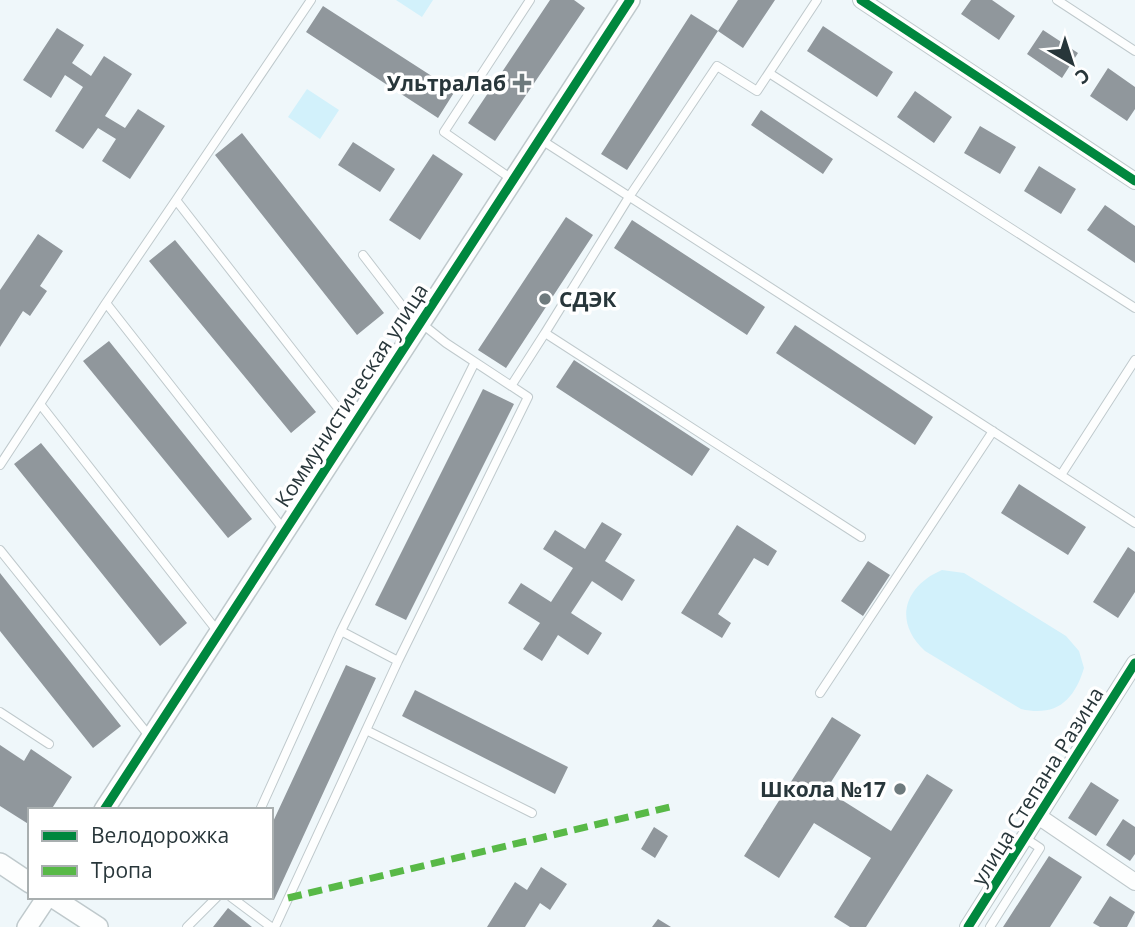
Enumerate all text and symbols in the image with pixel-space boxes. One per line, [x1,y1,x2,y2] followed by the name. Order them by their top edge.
[1037,28,1107,98] north arrow
[1070,62,1096,90] text: С
[387,69,506,97] place label: УльтраЛаб
[512,73,532,93] marker: УльтраЛаб
[268,278,434,512] street label: Коммунистическая улица
[559,285,617,313] place label: СДЭК
[537,291,553,307] marker: СДЭК
[964,682,1110,890] street label: улица Степана Разина
[760,775,886,803] place label: Школа №17
[892,781,908,797] marker: Школа №17
[28,808,273,899] legend
[91,821,229,849] text: Велодорожка
[91,856,153,884] text: Тропа

